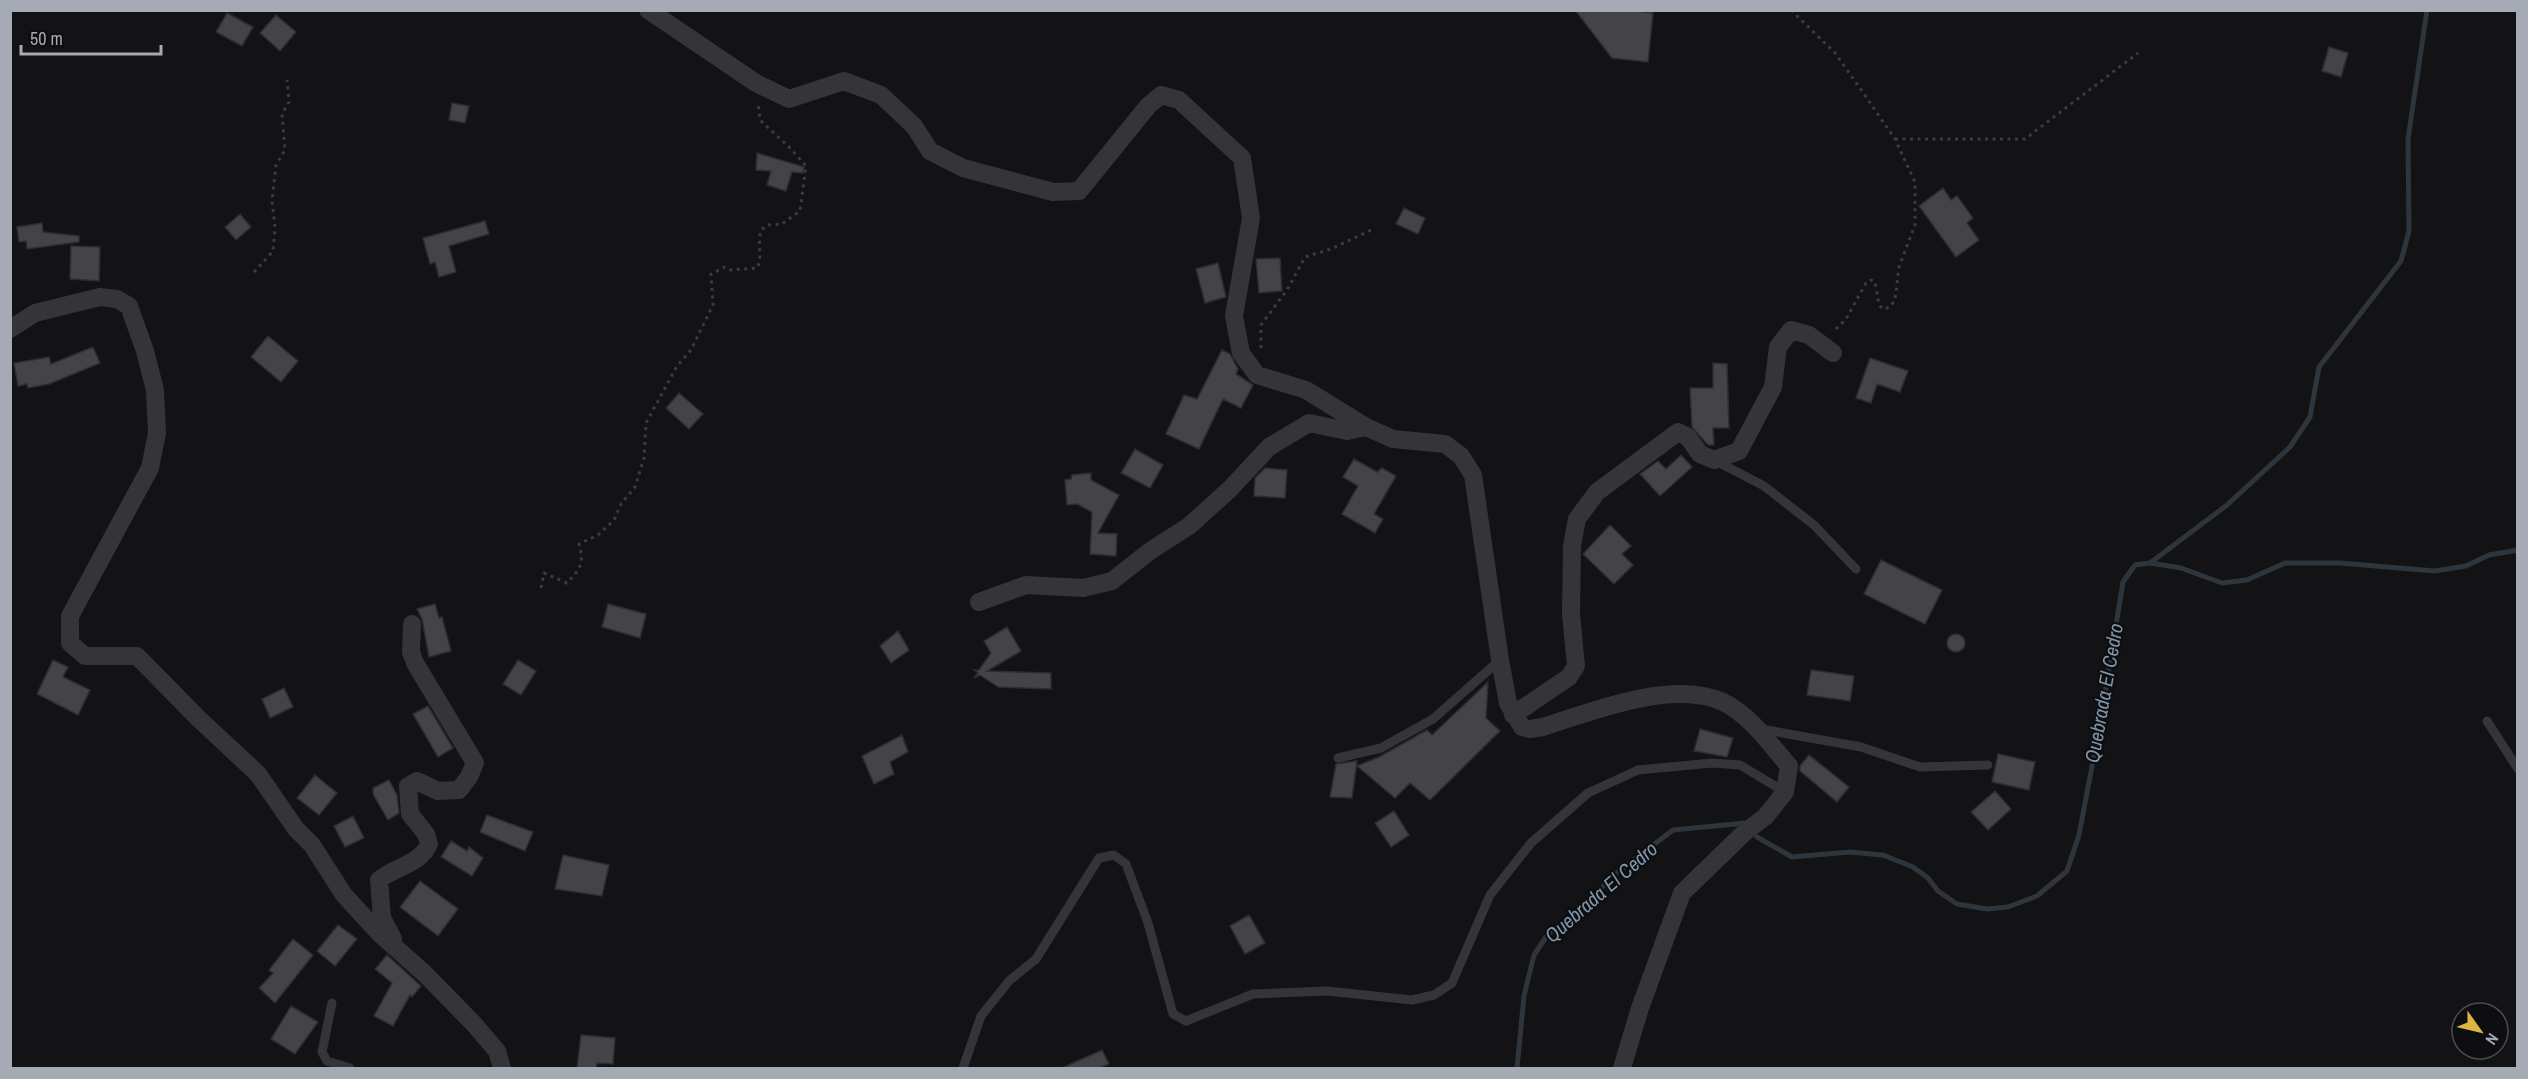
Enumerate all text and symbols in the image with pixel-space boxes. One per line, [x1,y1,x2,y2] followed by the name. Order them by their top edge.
[21,18,160,56] scale bar
[30,26,63,51] text: 50 m
[2078,621,2129,765] water label: Quebrada El Cedro
[1538,835,1663,948] water label: Quebrada El Cedro
[2450,1001,2510,1061] north arrow
[2481,1029,2504,1049] text: N

